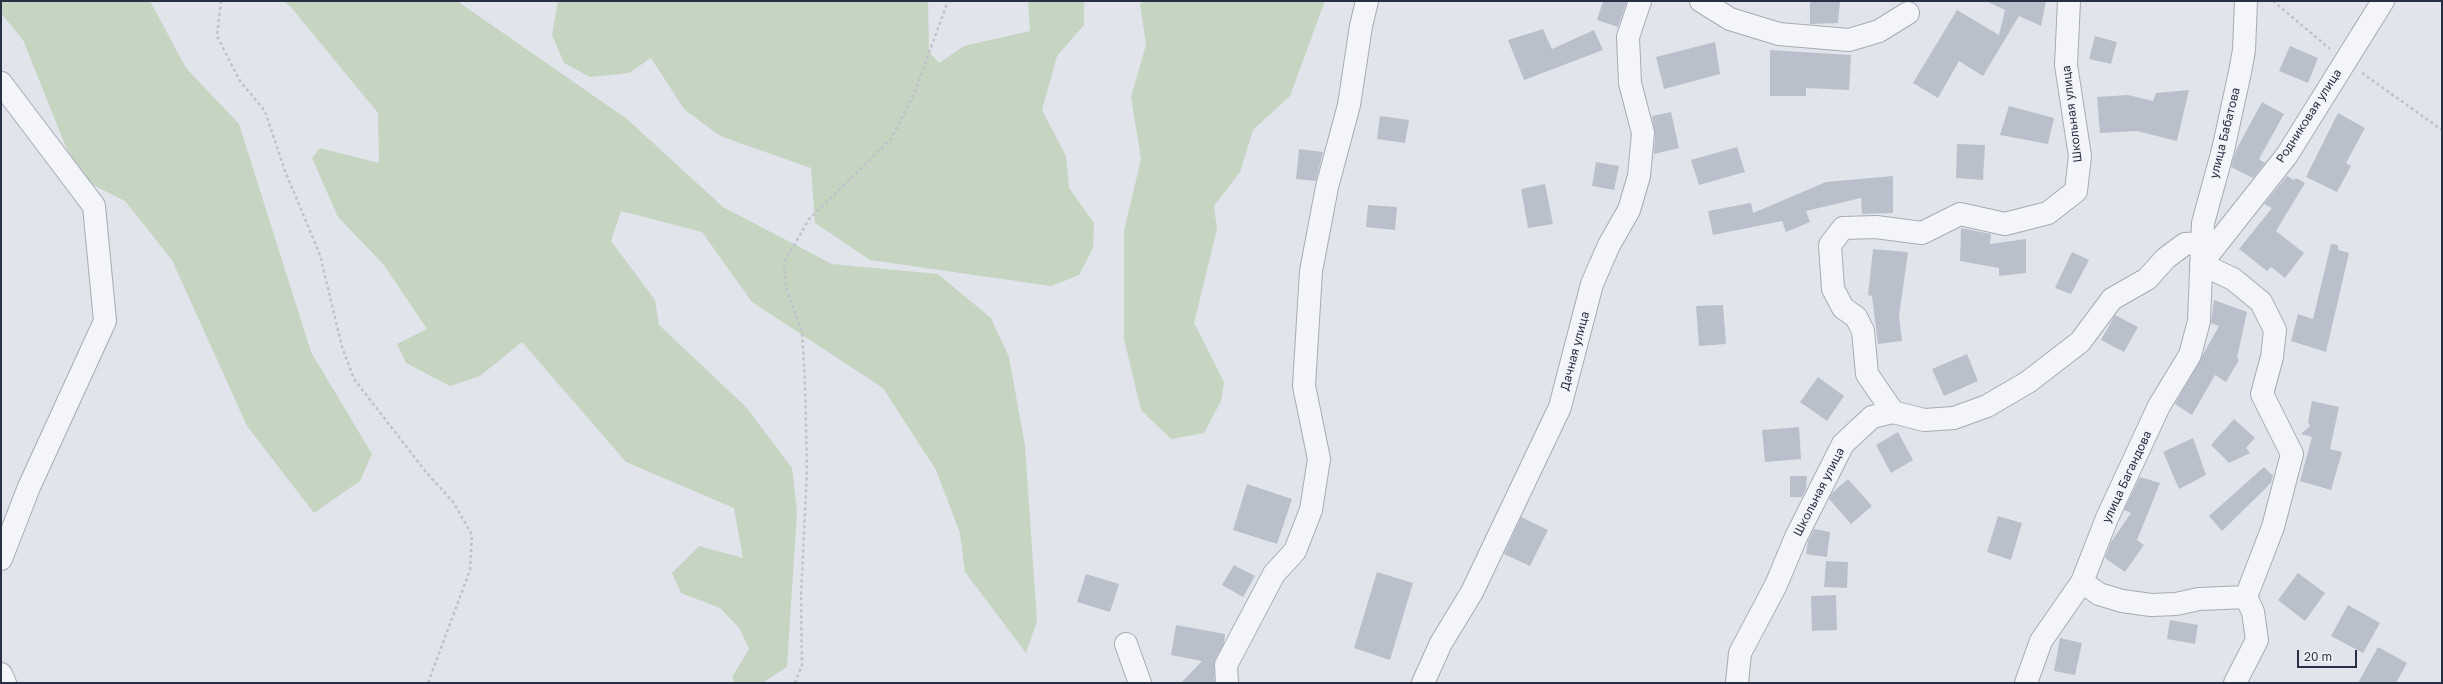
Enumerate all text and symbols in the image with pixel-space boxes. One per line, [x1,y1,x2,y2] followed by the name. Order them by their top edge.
[2059,65,2085,163] street label: Школьная улица
[2273,66,2345,166] street label: Родниковая улица
[2207,86,2243,180] street label: улица Бабатова
[1558,310,1592,392] street label: Дачная улица
[2099,428,2155,526] street label: улица Багандова
[1790,445,1848,539] street label: Школьная улица
[2299,642,2359,668] scale bar
[2304,649,2332,664] text: 20 m

